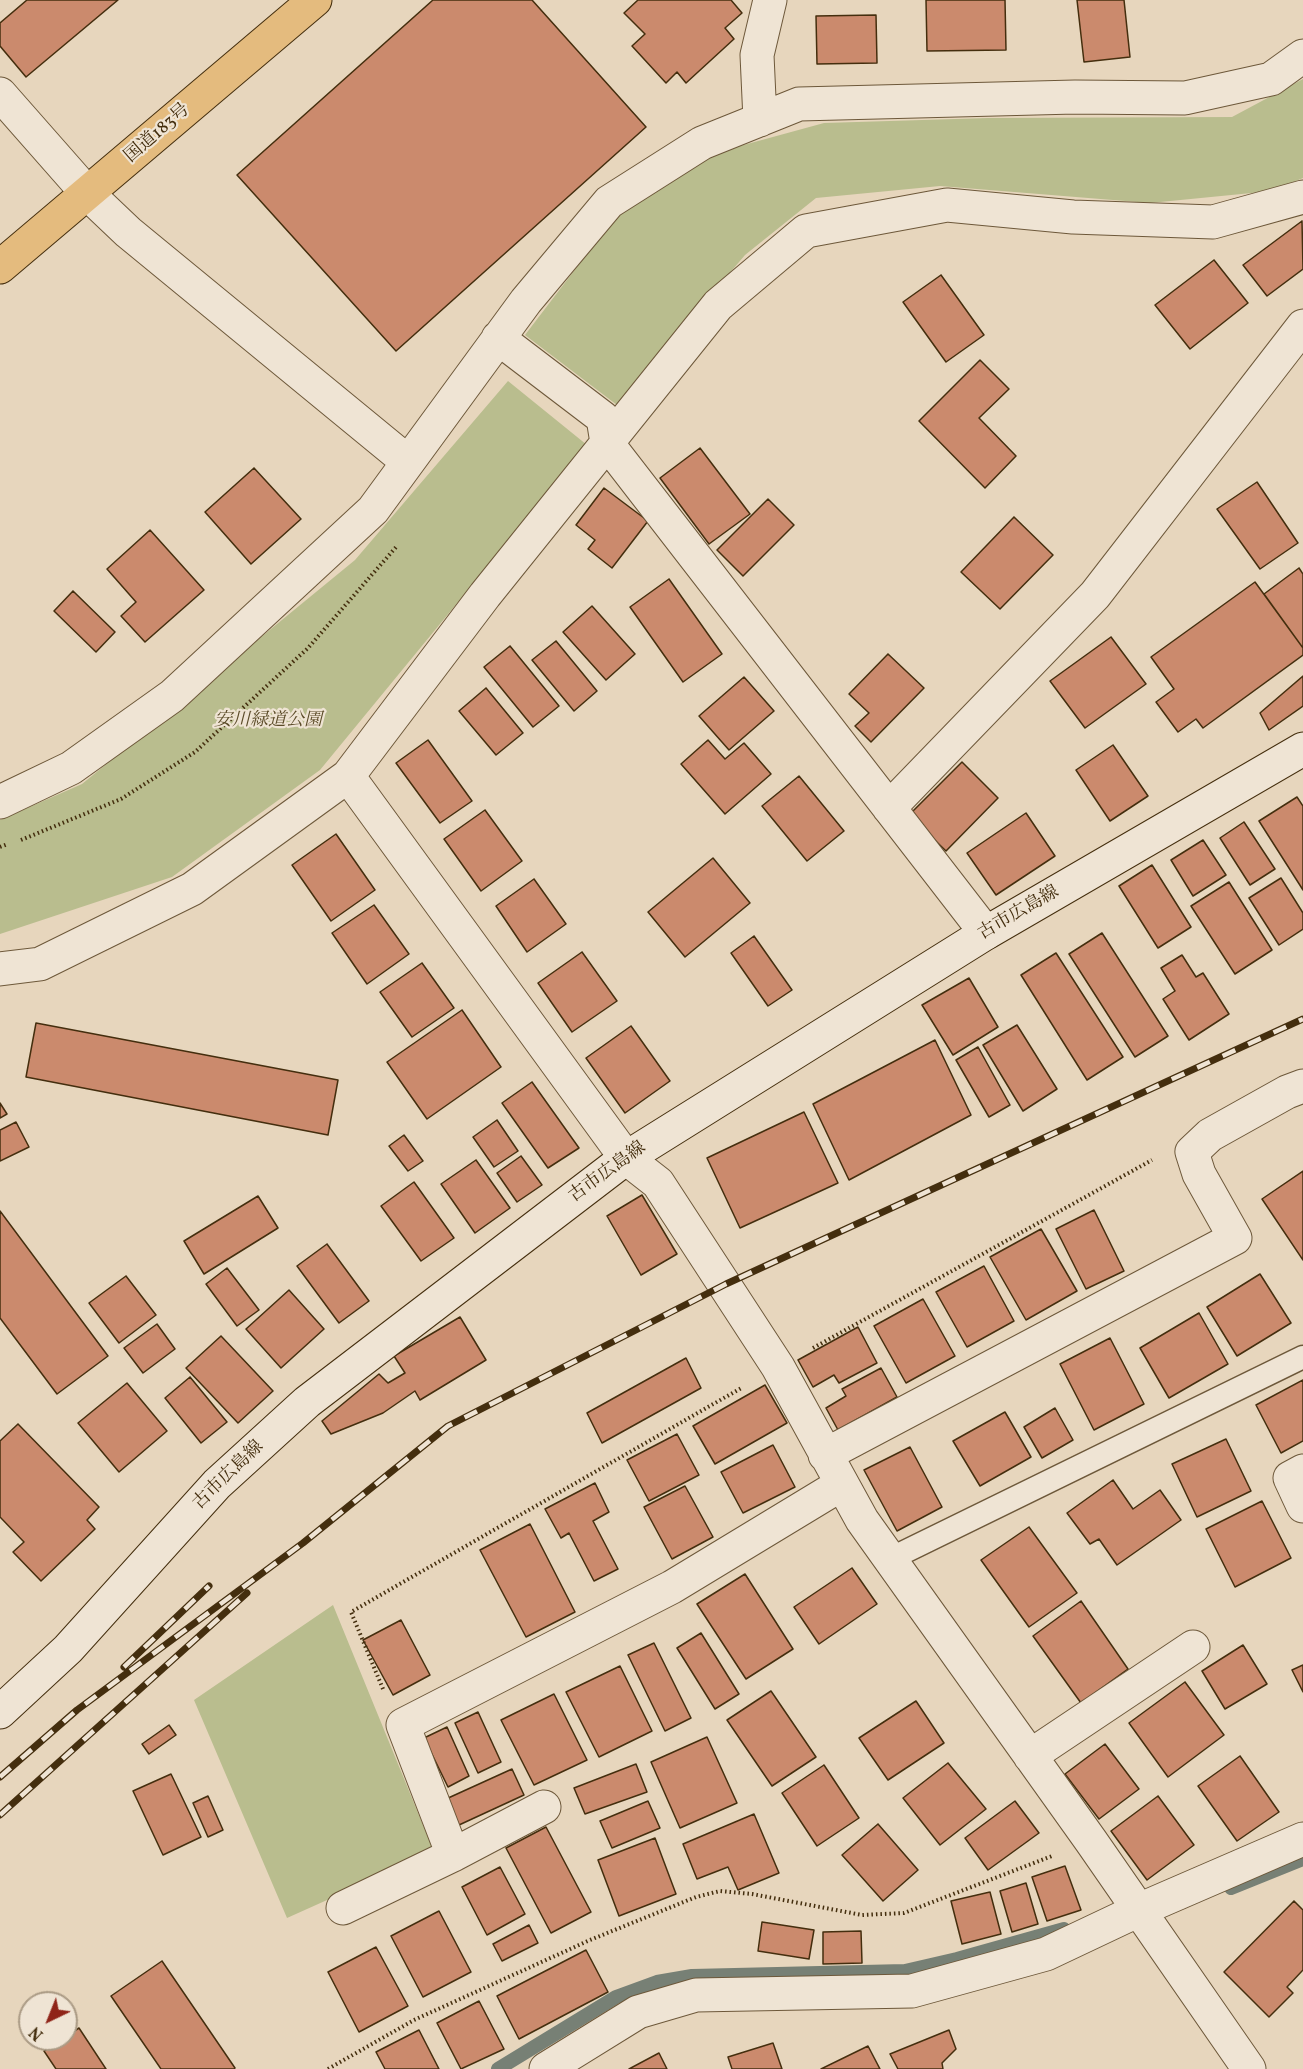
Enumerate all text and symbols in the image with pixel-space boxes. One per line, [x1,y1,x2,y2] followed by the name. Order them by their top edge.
[121,100,195,168] street label: 国道183号
[214,711,322,733] park label: 安川緑道公園
[975,882,1063,946] street label: 古市広島線
[565,1138,651,1208] street label: 古市広島線
[189,1437,269,1515] street label: 古市広島線
[18,1991,78,2051] north arrow
[25,2021,49,2045] text: N

